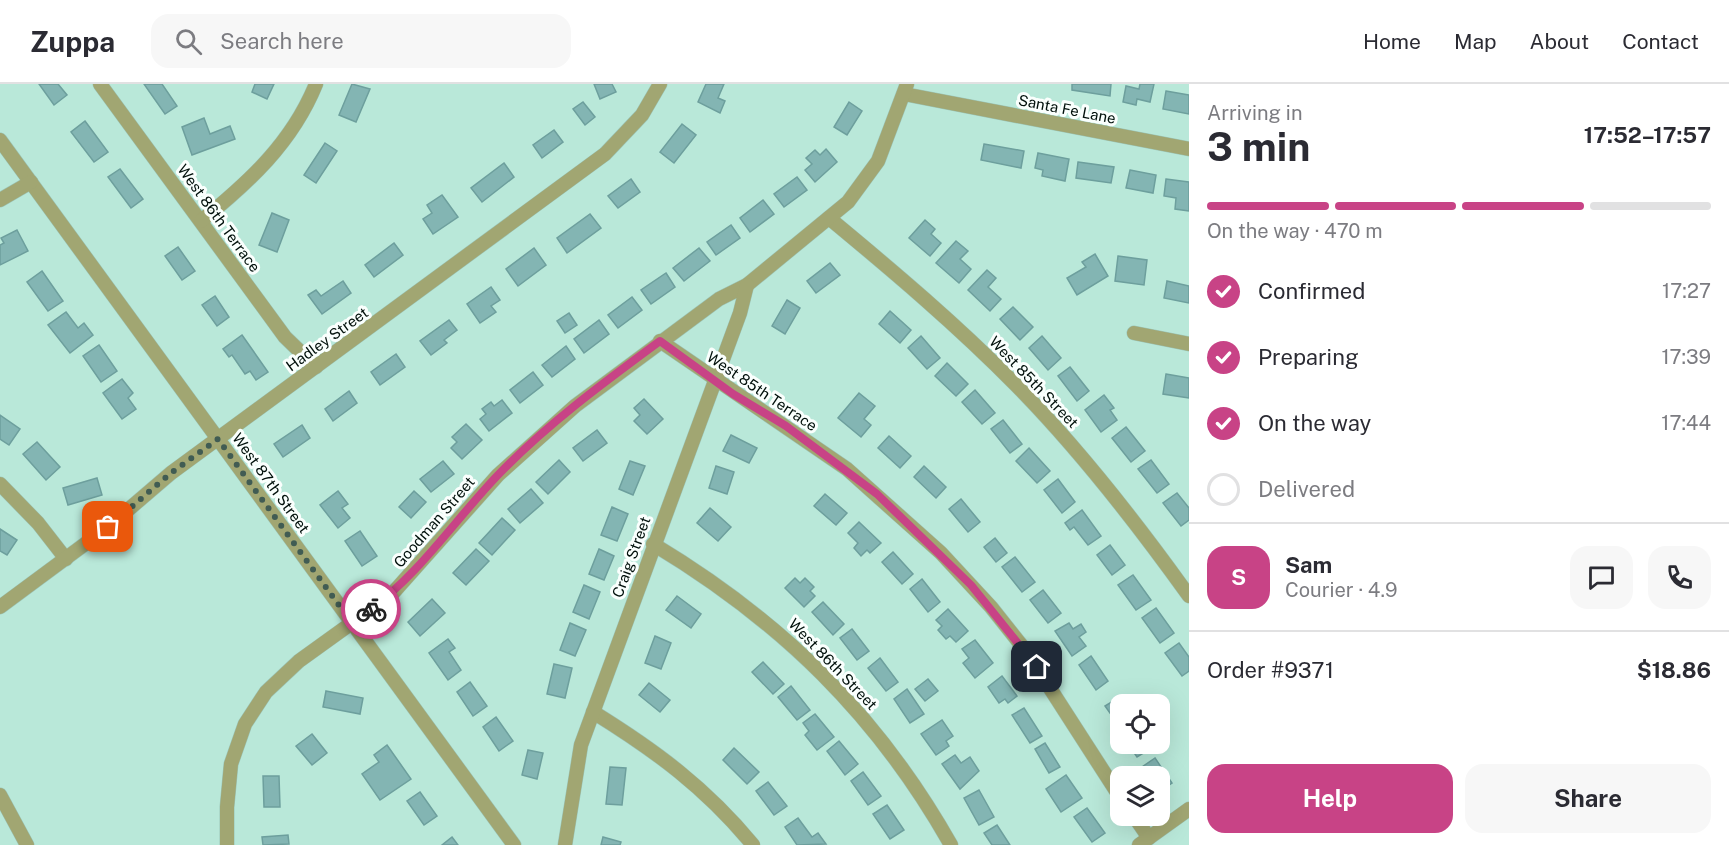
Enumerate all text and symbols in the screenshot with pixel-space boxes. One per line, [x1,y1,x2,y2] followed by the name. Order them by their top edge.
[151,14,571,68] search box
[30,25,115,58] text: Zuppa
[172,25,205,58] icon: search
[220,28,344,54] text: Search here
[1363,29,1421,54] text: Home
[1454,29,1497,54] text: Map
[1530,29,1589,54] text: About
[1622,29,1699,54] text: Contact
[1017,91,1117,127] street label: Santa Fe Lane
[1207,101,1302,125] text: Arriving in
[1584,122,1711,148] text: 17:52–17:57
[1207,124,1310,170] text: 3 min
[174,161,264,275] street label: West 86th Terrace
[1207,219,1383,243] text: On the way · 470 m
[1207,275,1240,308] icon: check
[1258,278,1365,304] text: Confirmed
[1662,279,1711,303] text: 17:27
[283,304,371,374] street label: Hadley Street
[986,333,1082,431] street label: West 85th Street
[1207,341,1240,374] icon: check
[1258,344,1359,370] text: Preparing
[1661,345,1711,369] text: 17:39
[704,348,820,434] street label: West 85th Terrace
[1207,407,1240,440] icon: check
[1258,410,1371,436] text: On the way
[1661,411,1711,435] text: 17:44
[229,430,313,536] street label: West 87th Street
[390,473,478,571] street label: Goodman Street
[1258,476,1355,502] text: Delivered
[82,501,133,552] pin
[91,510,124,543] icon: bag
[609,514,654,600] street label: Craig Street
[1570,546,1633,609] button: chat
[1648,546,1711,609] button: phone
[1285,552,1332,578] text: Sam
[1231,564,1246,590] text: S
[1285,578,1397,602] text: Courier · 4.9
[341,579,401,639] courier
[355,593,388,626] icon: bike
[785,615,881,713] street label: West 86th Street
[1011,641,1062,692] pin
[1020,650,1053,683] icon: home
[1207,657,1334,683] text: Order #9371
[1637,657,1711,683] text: $18.86
[1110,694,1170,826] map controls
[1110,694,1170,754] button: locate
[1207,764,1453,833] button: Help
[1465,764,1711,833] button: Share
[1110,766,1170,826] button: layers

